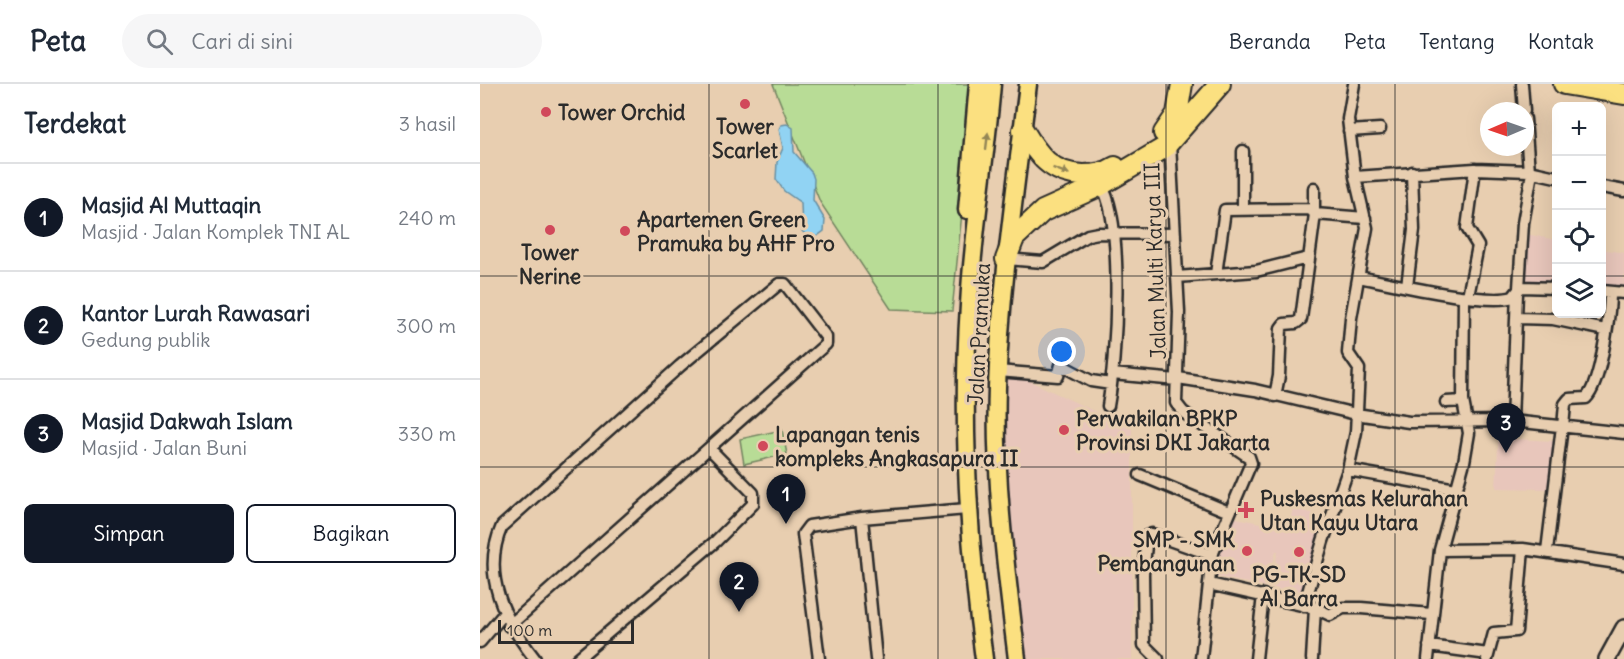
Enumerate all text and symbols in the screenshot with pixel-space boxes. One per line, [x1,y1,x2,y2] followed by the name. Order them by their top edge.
[122,14,542,68] search box
[30,23,86,59] text: Peta
[143,25,176,58] icon: search
[191,27,293,55] text: Cari di sini
[1229,28,1311,55] text: Beranda
[1344,28,1386,55] text: Peta
[1419,28,1495,55] text: Tentang
[1528,28,1594,55] text: Kontak
[738,97,752,111] marker: Tower Scarlet
[558,99,686,126] place label: Tower Orchid
[1480,102,1534,156] north arrow
[1552,102,1606,318] map controls
[1552,102,1606,156] button: +
[539,105,553,119] marker: Tower Orchid
[24,107,126,140] text: Terdekat
[399,111,456,136] text: 3 hasil
[712,113,779,164] place label: Tower Scarlet
[982,131,992,150] one-way arrow
[1552,156,1606,210] button: −
[1138,162,1172,360] street label: Jalan Multi Karya III
[1053,166,1071,176] one-way arrow
[81,191,261,219] text: Masjid Al Muttaqin
[40,205,47,230] text: 1
[398,205,456,230] text: 240 m
[637,206,835,257] place label: Apartemen Green Pramuka by AHF Pro
[1552,210,1606,264] button: locate
[81,219,350,244] text: Masjid · Jalan Komplek TNI AL
[543,223,557,237] marker: Tower Nerine
[618,224,632,238] marker: Apartemen Green Pramuka by AHF Pro
[519,239,581,290] place label: Tower Nerine
[962,262,996,406] street label: Jalan Pramuka
[1552,264,1606,318] button: layers
[81,299,310,327] text: Kantor Lurah Rawasari
[38,313,49,338] text: 2
[396,313,456,338] text: 300 m
[81,327,210,352] text: Gedung publik
[1047,337,1076,366] your location
[1486,404,1526,453] pin: 3
[1076,405,1270,456] place label: Perwakilan BPKP Provinsi DKI Jakarta
[81,407,293,435] text: Masjid Dakwah Islam
[38,421,49,446] text: 3
[398,421,456,446] text: 330 m
[775,421,1018,472] place label: Lapangan tenis kompleks Angkasapura II
[1057,423,1071,437] marker: Perwakilan BPKP Provinsi DKI Jakarta
[81,435,247,460] text: Masjid · Jalan Buni
[756,439,770,453] marker: Lapangan tenis kompleks Angkasapura II
[766,474,806,524] pin: 1
[1260,485,1468,536] place label: Puskesmas Kelurahan Utan Kayu Utara
[1237,501,1255,519] marker: Puskesmas Kelurahan Utan Kayu Utara
[24,504,234,563] button: Simpan
[246,504,456,563] button: Bagikan
[1097,526,1236,577] place label: SMP - SMK Pembangunan
[1240,544,1254,558] marker: SMP - SMK Pembangunan
[1292,545,1306,559] marker: PG-TK-SD Al Barra
[1252,561,1346,612] place label: PG-TK-SD Al Barra
[720,562,758,612] pin: 2
[498,617,634,644] scale bar
[507,620,552,640] text: 100 m

